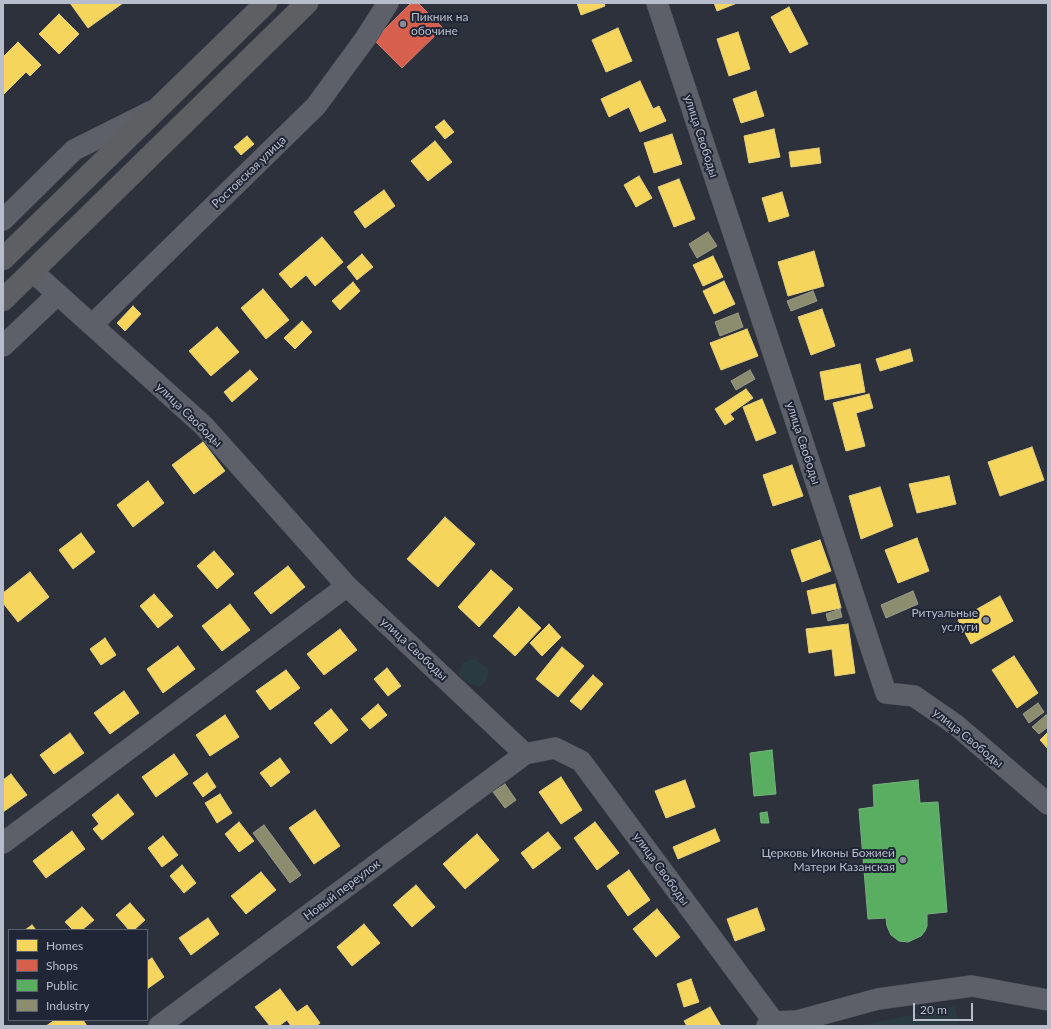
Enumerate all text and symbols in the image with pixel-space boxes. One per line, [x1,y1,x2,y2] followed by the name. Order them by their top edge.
[411,10,469,38] place label: Пикник на обочине
[398,19,408,29] marker: Пикник на обочине
[681,93,721,179] street label: улица Свободы
[209,133,289,211] street label: Ростовская улица
[153,380,225,450] street label: улица Свободы
[783,400,823,486] street label: улица Свободы
[911,606,978,634] place label: Ритуальные услуги
[378,614,450,684] street label: улица Свободы
[981,615,991,625] marker: Ритуальные услуги
[930,705,1006,771] street label: улица Свободы
[630,830,692,908] street label: улица Свободы
[761,846,895,874] place label: Церковь Иконы Божией Матери Казанская
[898,855,908,865] marker: Церковь Иконы Божией Матери Казанская
[301,857,383,923] street label: Новый переулок
[8,929,148,1021] legend
[46,938,83,953] text: Homes
[46,958,78,973] text: Shops
[46,978,78,993] text: Public
[915,995,975,1021] scale bar
[46,998,89,1013] text: Industry
[920,1002,947,1017] text: 20 m

